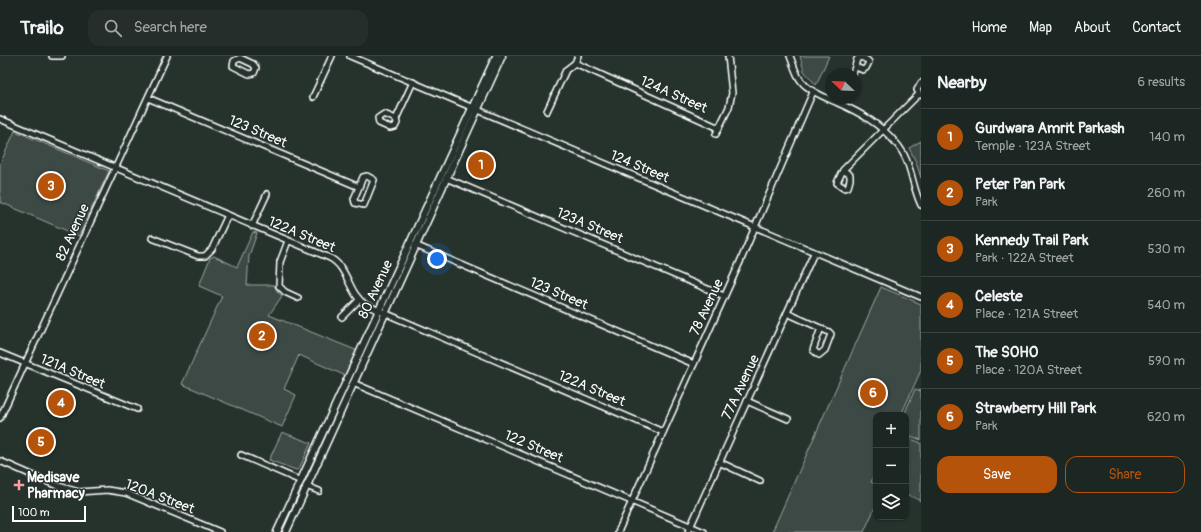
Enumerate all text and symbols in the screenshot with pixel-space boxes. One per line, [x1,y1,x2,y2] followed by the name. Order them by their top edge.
[88,10,368,46] search box
[20,16,64,40] text: Trailo
[102,17,124,39] icon: search
[134,18,207,37] text: Search here
[972,19,1007,36] text: Home
[1029,19,1052,36] text: Map
[1074,19,1110,36] text: About
[1132,19,1181,36] text: Contact
[825,68,861,104] north arrow
[638,72,710,117] street label: 124A Street
[937,72,986,93] text: Nearby
[1138,74,1185,90] text: 6 results
[226,112,290,151] street label: 123 Street
[975,119,1125,138] text: Gurdwara Amrit Parkash
[947,129,953,145] text: 1
[1149,129,1185,145] text: 140 m
[975,138,1090,154] text: Temple · 123A Street
[608,146,672,187] street label: 124 Street
[468,150,494,180] pin: 1
[38,171,64,201] pin: 3
[975,175,1065,194] text: Peter Pan Park
[946,185,954,201] text: 2
[1147,185,1185,201] text: 260 m
[975,194,998,210] text: Park
[52,201,93,263] street label: 82 Avenue
[554,204,626,247] street label: 123A Street
[266,213,338,256] street label: 122A Street
[975,231,1088,250] text: Kennedy Trail Park
[946,241,954,257] text: 3
[1147,241,1185,257] text: 530 m
[427,249,447,269] your location
[975,250,1074,266] text: Park · 122A Street
[354,257,396,321] street label: 80 Avenue
[527,274,591,313] street label: 123 Street
[686,276,727,338] street label: 78 Avenue
[975,287,1023,306] text: Celeste
[946,297,954,313] text: 4
[1147,297,1185,313] text: 540 m
[975,306,1078,322] text: Place · 121A Street
[249,321,275,351] pin: 2
[975,343,1038,362] text: The SOHO
[38,350,108,393] street label: 121A Street
[718,352,763,423] street label: 77A Avenue
[946,353,954,369] text: 5
[1148,353,1185,369] text: 590 m
[975,362,1082,378] text: Place · 120A Street
[556,367,628,410] street label: 122A Street
[860,378,886,408] pin: 6
[48,388,74,418] pin: 4
[975,399,1096,418] text: Strawberry Hill Park
[946,409,954,425] text: 6
[1147,409,1185,425] text: 620 m
[873,412,909,520] map controls
[873,412,909,448] button: +
[975,418,998,434] text: Park
[502,426,566,467] street label: 122 Street
[28,427,54,457] pin: 5
[873,448,909,484] button: −
[937,456,1057,493] button: Save
[1065,456,1185,493] button: Share
[27,469,85,502] place label: Medisave Pharmacy
[123,475,197,518] street label: 120A Street
[14,480,24,490] marker: Medisave Pharmacy
[873,484,909,520] button: layers
[12,504,86,523] scale bar
[18,506,49,519] text: 100 m

